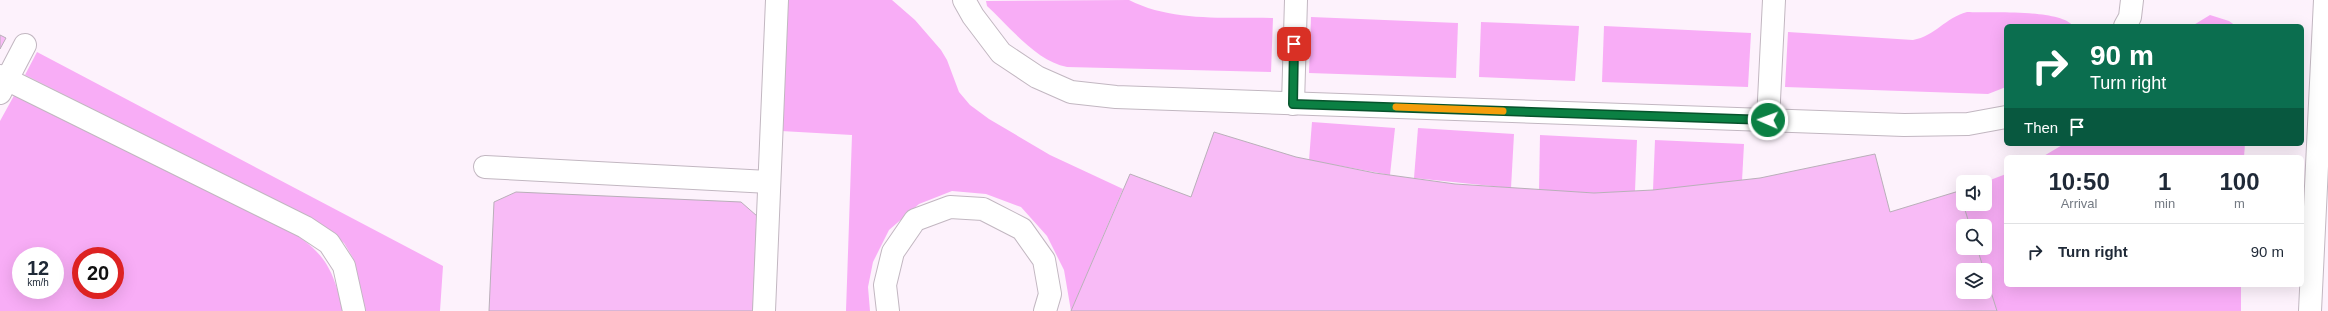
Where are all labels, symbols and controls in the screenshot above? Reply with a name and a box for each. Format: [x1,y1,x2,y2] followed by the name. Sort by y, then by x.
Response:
[1277,27,1311,61] pin
[1283,33,1305,55] icon: arrive
[2024,40,2076,92] icon: right
[2090,40,2154,71] text: 90 m
[2090,73,2166,93] text: Turn right
[1747,99,1789,141] position arrow
[2066,116,2088,138] icon: arrive
[2024,119,2058,136] text: Then
[2048,168,2110,195] text: 10:50
[2158,168,2171,195] text: 1
[2220,168,2260,195] text: 100
[1956,175,1992,299] map controls
[1956,175,1992,211] button: sound
[2061,196,2098,211] text: Arrival
[2154,196,2175,211] text: min
[2234,196,2245,211] text: m
[1956,219,1992,255] button: search
[2024,241,2046,263] icon: right
[2058,243,2128,260] text: Turn right
[2251,243,2284,260] text: 90 m
[72,247,124,299] speed limit sign: 20
[27,257,49,279] text: 12
[1956,263,1992,299] button: layers
[27,277,49,288] text: km/h

